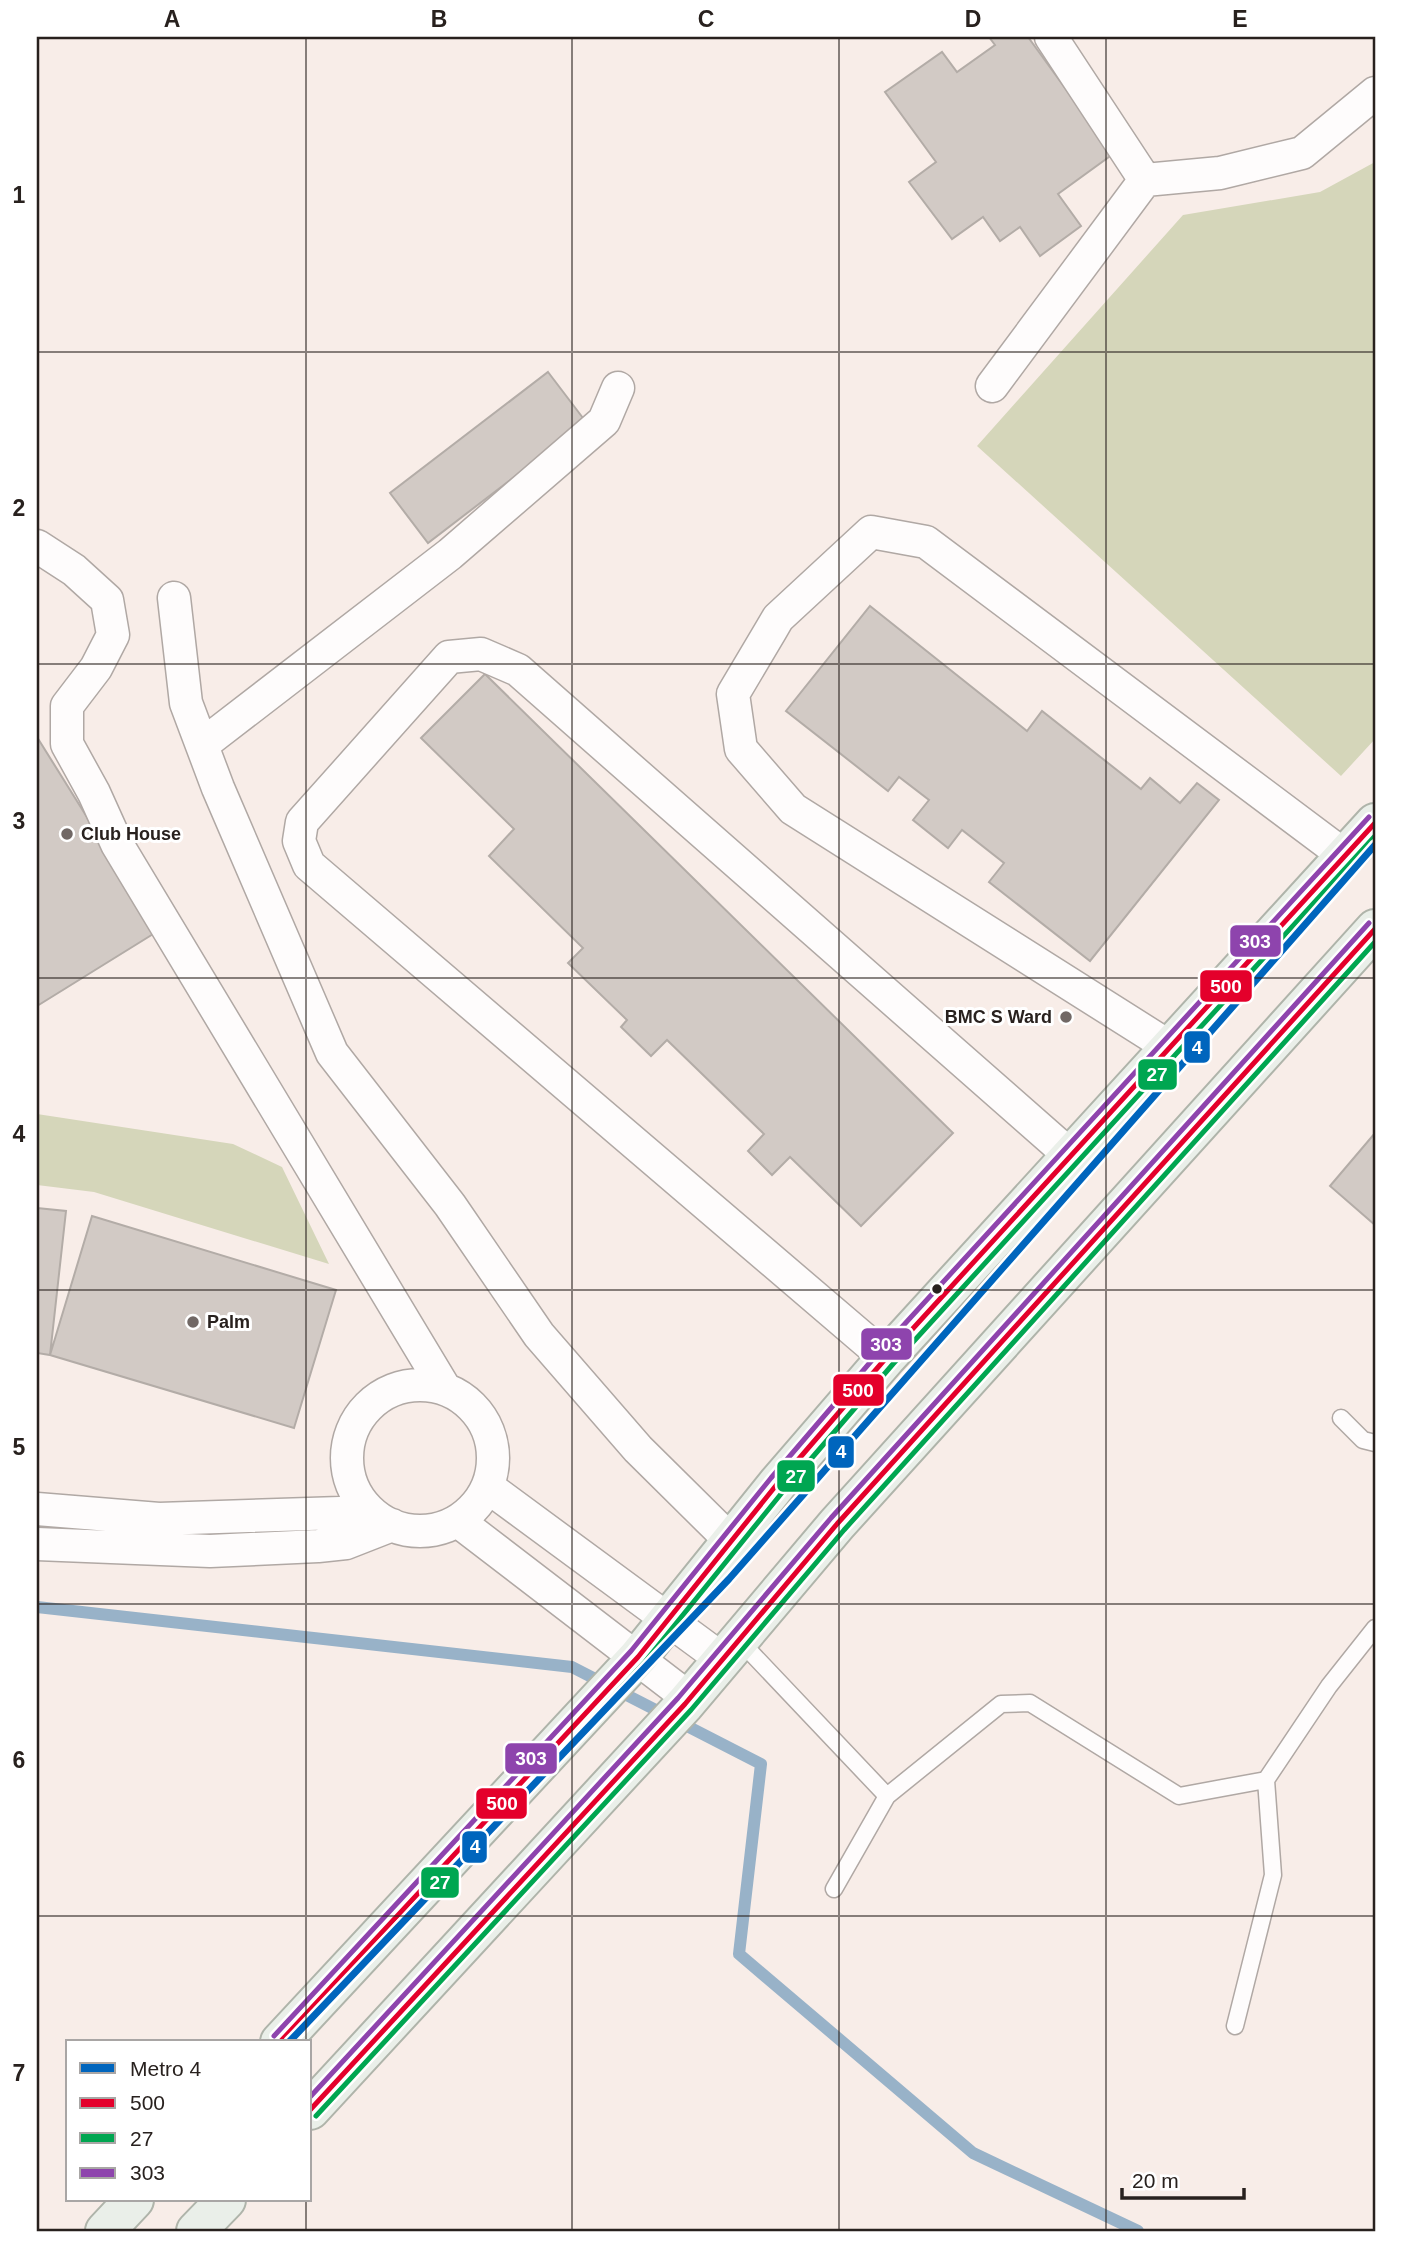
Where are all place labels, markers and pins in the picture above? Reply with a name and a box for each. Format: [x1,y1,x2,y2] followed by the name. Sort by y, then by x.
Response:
[81,824,181,844] place label: Club House
[59,826,75,842] marker: Club House
[945,1007,1052,1027] place label: BMC S Ward
[1058,1009,1074,1025] marker: BMC S Ward
[930,1282,944,1296] unlabelled marker
[207,1312,250,1332] place label: Palm
[185,1314,201,1330] marker: Palm

